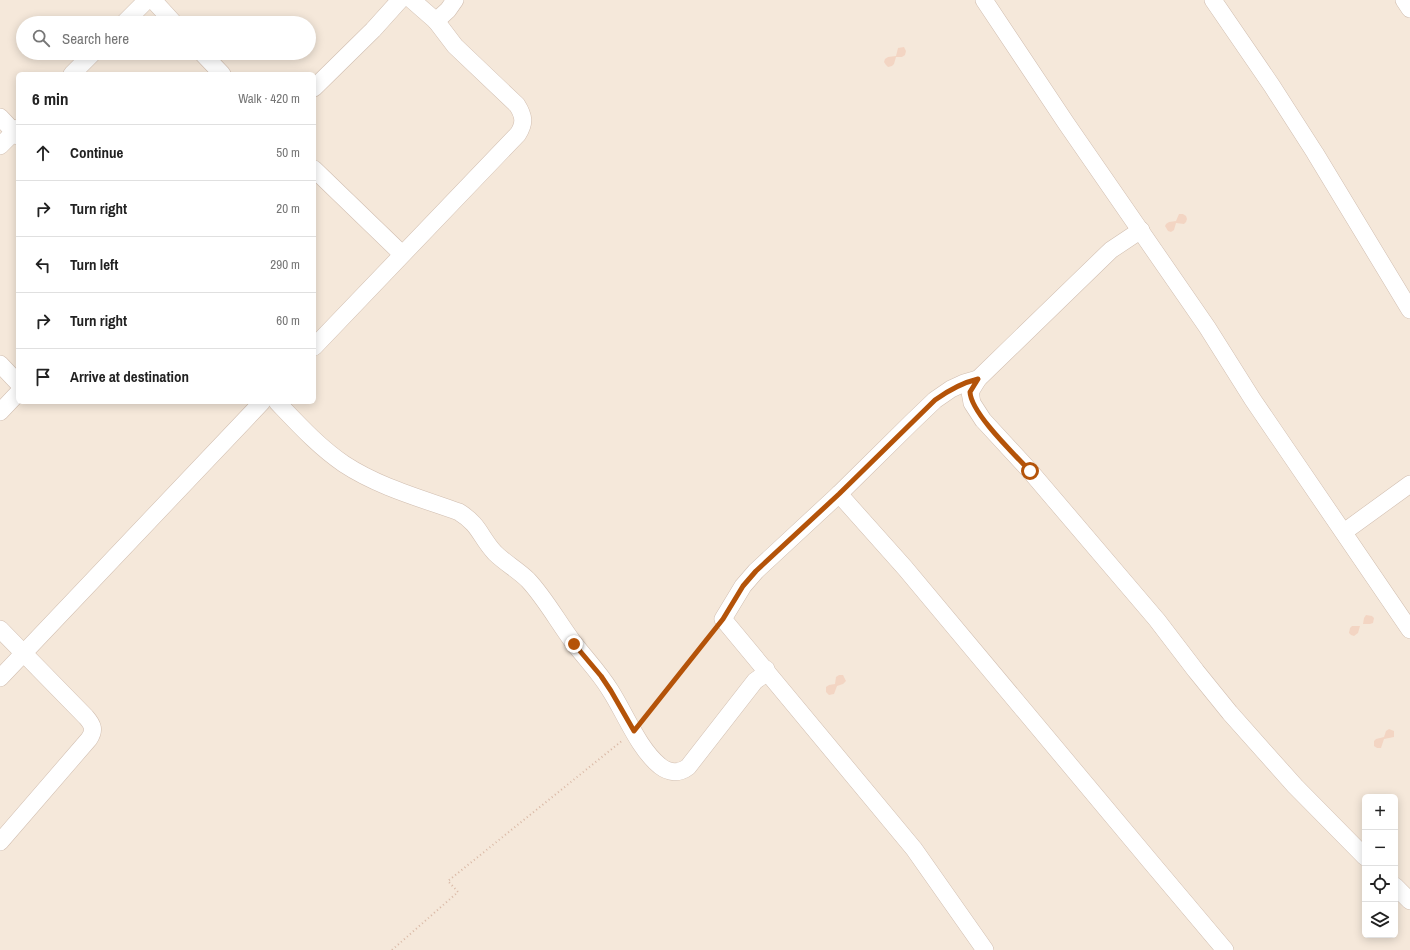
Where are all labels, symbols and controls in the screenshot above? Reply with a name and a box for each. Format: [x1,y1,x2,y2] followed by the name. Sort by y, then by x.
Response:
[16,16,316,60] search box
[30,27,52,49] icon: search
[62,28,129,49] text: Search here
[32,87,68,110] text: 6 min
[238,90,300,107] text: Walk · 420 m
[32,142,54,164] icon: ahead
[70,142,123,163] text: Continue
[276,144,300,161] text: 50 m
[32,198,54,220] icon: right
[70,198,127,219] text: Turn right
[276,200,300,217] text: 20 m
[32,254,54,276] icon: left
[70,254,118,275] text: Turn left
[270,256,300,273] text: 290 m
[32,310,54,332] icon: right
[70,310,127,331] text: Turn right
[276,312,300,329] text: 60 m
[32,366,54,388] icon: arrive
[70,366,189,387] text: Arrive at destination
[1021,462,1039,480] route start
[565,635,583,653] route end
[1362,794,1398,938] map controls
[1362,794,1398,830] button: +
[1362,830,1398,866] button: −
[1362,866,1398,902] button: locate
[1362,902,1398,938] button: layers

